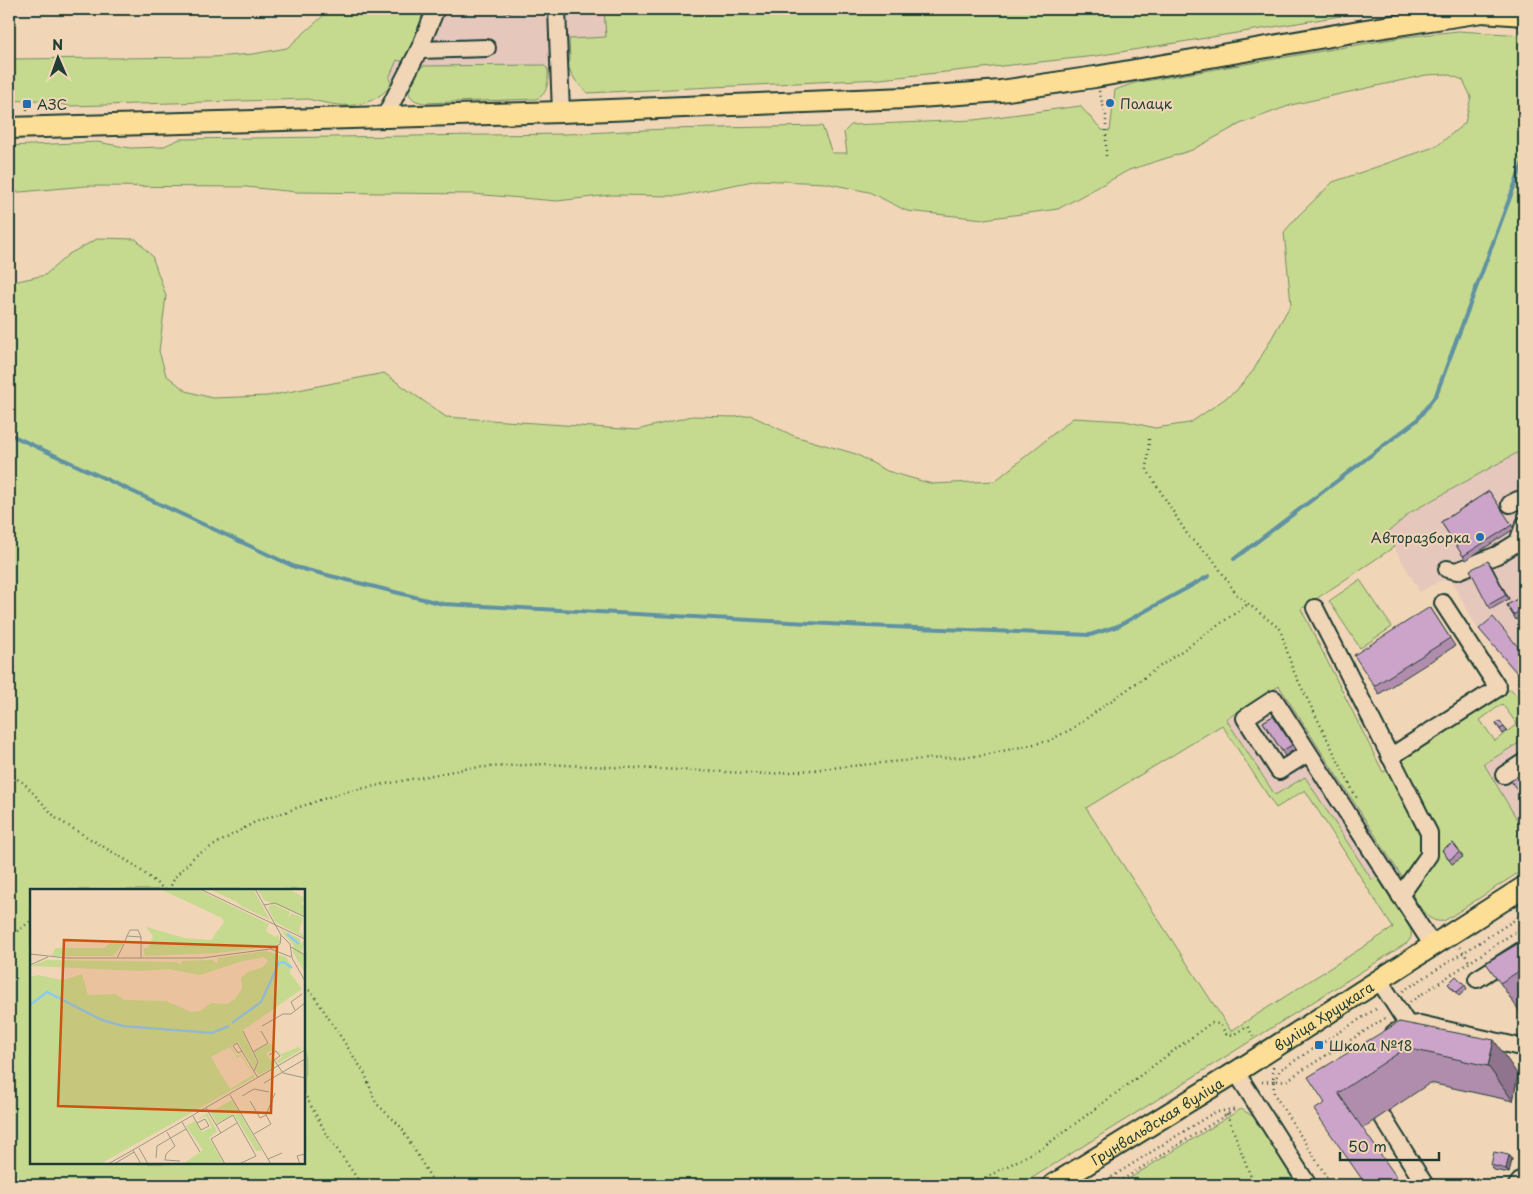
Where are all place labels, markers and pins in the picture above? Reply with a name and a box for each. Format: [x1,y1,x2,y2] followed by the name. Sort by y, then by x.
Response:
[1120,93,1173,114] place label: Полацк
[37,94,67,115] place label: АЗС
[1104,97,1116,109] marker: Полацк
[21,98,33,110] marker: АЗС
[1371,527,1470,548] place label: Авторазборка
[1474,531,1486,543] marker: Авторазборка
[1329,1035,1412,1056] place label: Школа №18
[1313,1039,1325,1051] marker: Школа №18

